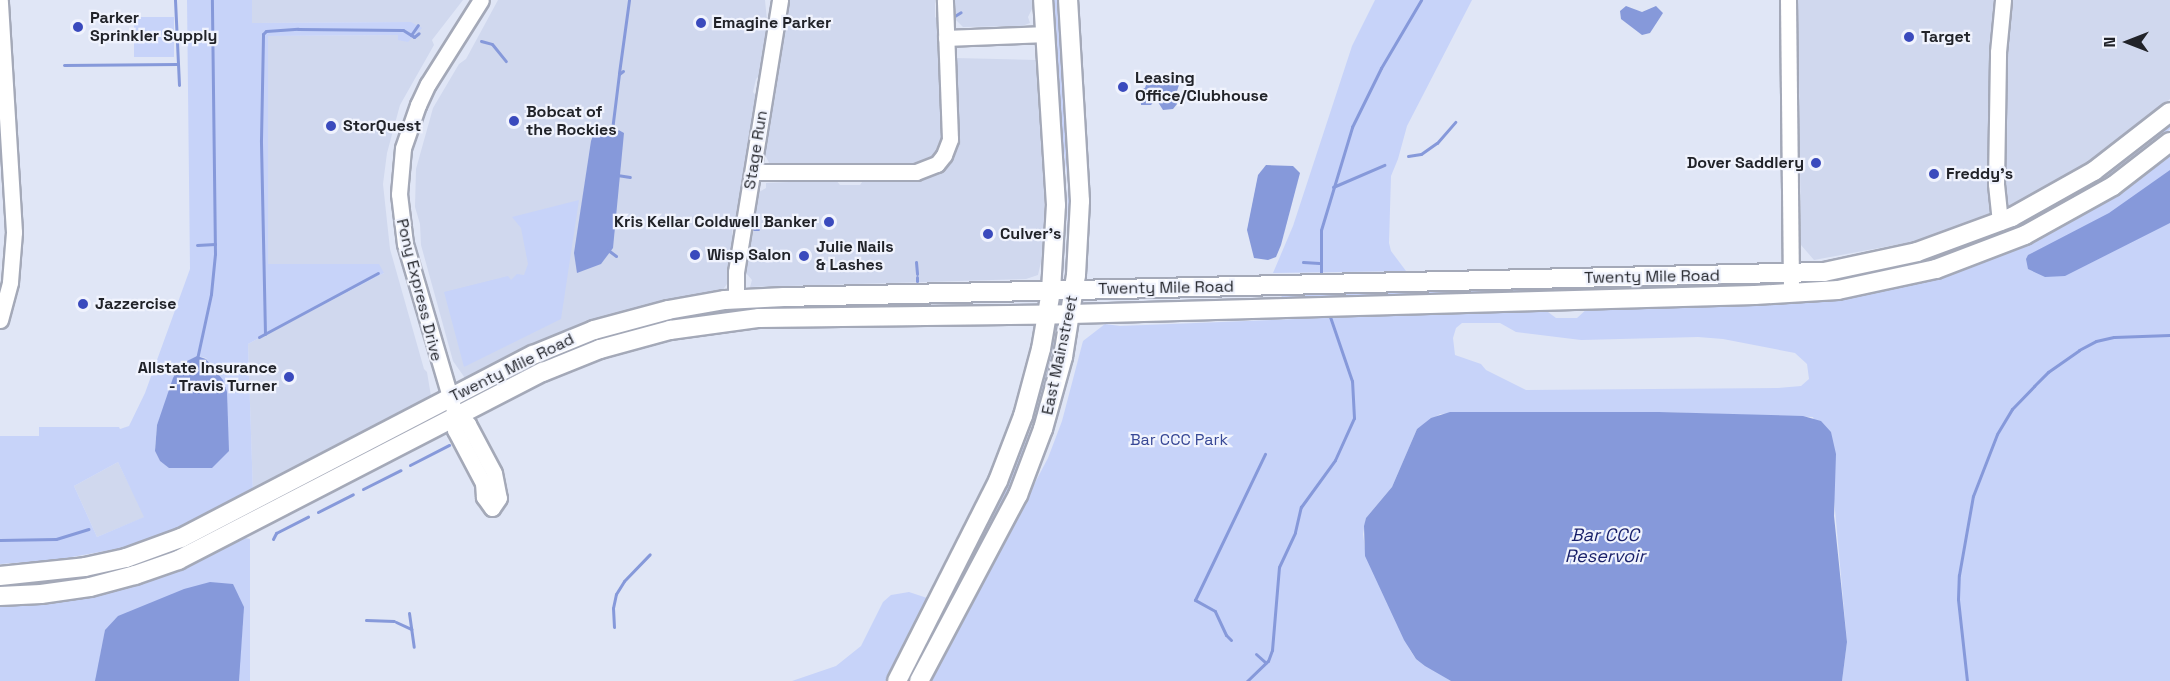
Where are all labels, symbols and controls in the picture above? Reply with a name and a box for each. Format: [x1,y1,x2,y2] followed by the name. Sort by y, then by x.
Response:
[90,8,217,46] place label: Parker Sprinkler Supply
[2098,12,2158,72] north arrow
[713,13,831,33] place label: Emagine Parker
[694,16,708,30] marker: Emagine Parker
[71,20,85,34] marker: Parker Sprinkler Supply
[1921,27,1971,47] place label: Target
[1902,30,1916,44] marker: Target
[2099,37,2120,47] text: N
[1135,68,1268,106] place label: Leasing Office/Clubhouse
[1116,80,1130,94] marker: Leasing Office/Clubhouse
[526,102,617,140] place label: Bobcat of the Rockies
[740,109,772,191] street label: Stage Run
[507,114,521,128] marker: Bobcat of the Rockies
[343,116,421,136] place label: StorQuest
[324,119,338,133] marker: StorQuest
[1687,153,1804,173] place label: Dover Saddlery
[1809,156,1823,170] marker: Dover Saddlery
[1946,164,2013,184] place label: Freddy's
[1927,167,1941,181] marker: Freddy's
[614,212,817,232] place label: Kris Kellar Coldwell Banker
[822,215,836,229] marker: Kris Kellar Coldwell Banker
[392,217,446,363] street label: Pony Express Drive
[1000,224,1061,244] place label: Culver's
[981,227,995,241] marker: Culver's
[816,237,894,275] place label: Julie Nails & Lashes
[707,245,791,265] place label: Wisp Salon
[688,248,702,262] marker: Wisp Salon
[797,249,811,263] marker: Julie Nails & Lashes
[1584,266,1720,288] street label: Twenty Mile Road
[1098,277,1234,299] street label: Twenty Mile Road
[1038,293,1082,417] street label: East Mainstreet
[95,294,176,314] place label: Jazzercise
[76,297,90,311] marker: Jazzercise
[447,330,577,406] street label: Twenty Mile Road
[138,358,277,396] place label: Allstate Insurance - Travis Turner
[282,370,296,384] marker: Allstate Insurance - Travis Turner
[1130,430,1228,450] park label: Bar CCC Park
[1565,525,1645,568] water label: Bar CCC Reservoir

